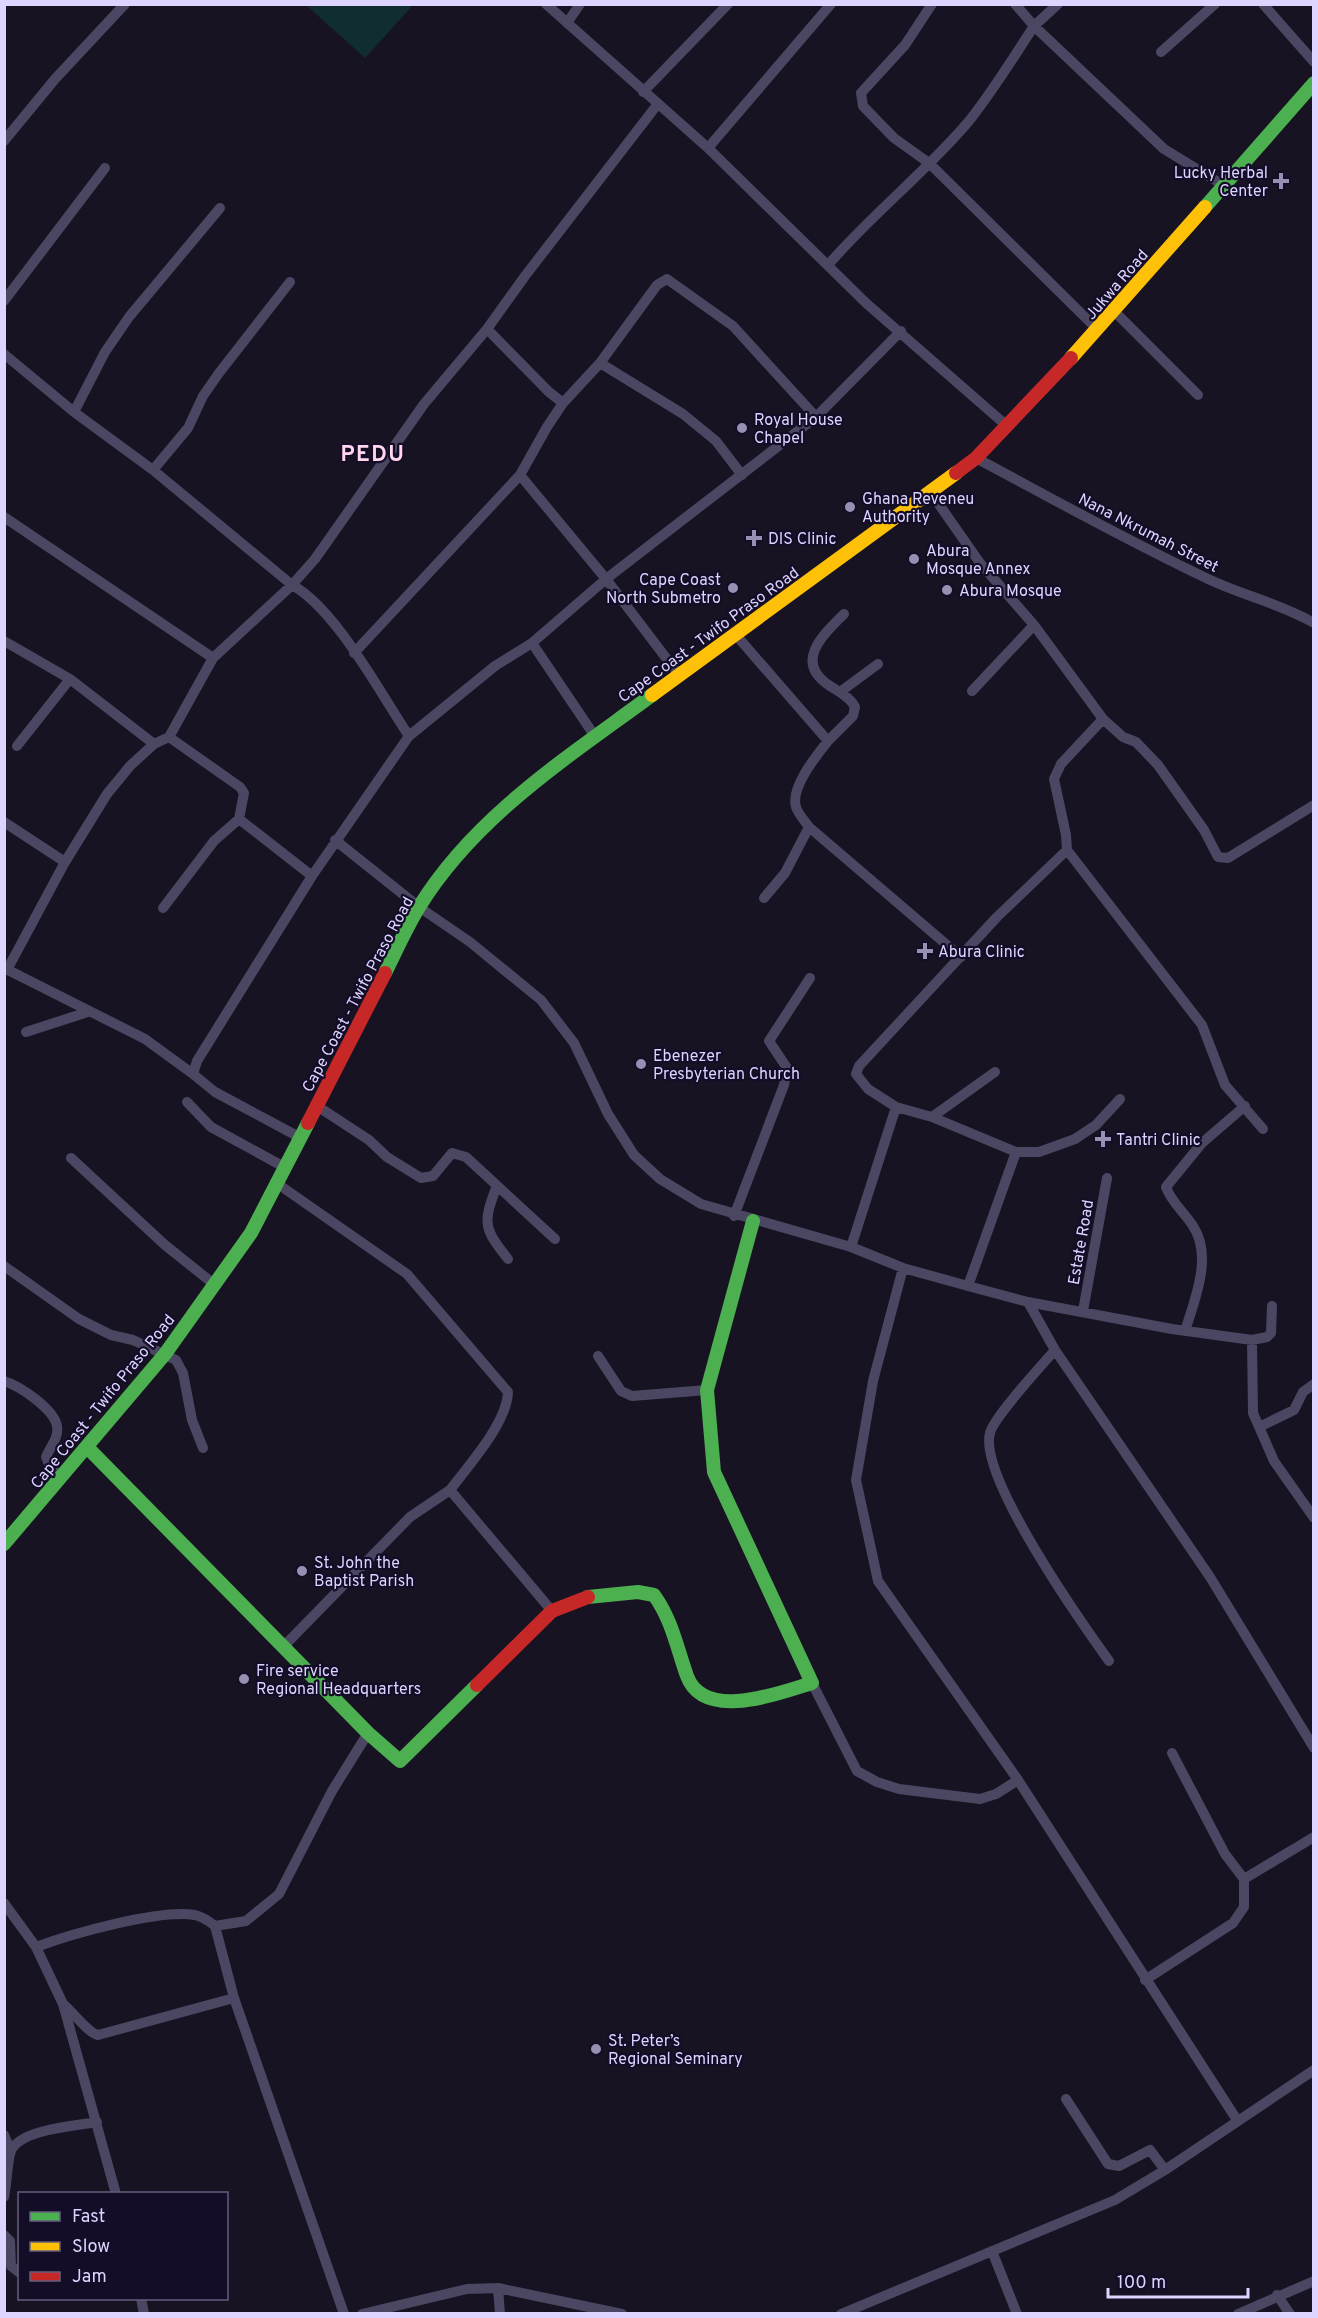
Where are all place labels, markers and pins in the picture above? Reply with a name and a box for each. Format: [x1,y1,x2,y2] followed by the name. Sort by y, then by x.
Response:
[1174,164,1268,202] place label: Lucky Herbal Center
[1272,172,1290,190] marker: Lucky Herbal Center
[754,411,843,449] place label: Royal House Chapel
[735,421,749,435] marker: Royal House Chapel
[862,490,974,528] place label: Ghana Reveneu Authority
[843,500,857,514] marker: Ghana Reveneu Authority
[745,529,763,547] marker: DIS Clinic
[768,530,836,550] place label: DIS Clinic
[926,542,1030,580] place label: Abura Mosque Annex
[907,552,921,566] marker: Abura Mosque Annex
[606,571,721,609] place label: Cape Coast North Submetro
[726,581,740,595] marker: Cape Coast North Submetro
[959,582,1062,602] place label: Abura Mosque
[940,583,954,597] marker: Abura Mosque
[916,942,934,960] marker: Abura Clinic
[938,943,1025,963] place label: Abura Clinic
[653,1047,800,1085] place label: Ebenezer Presbyterian Church
[634,1057,648,1071] marker: Ebenezer Presbyterian Church
[1094,1130,1112,1148] marker: Tantri Clinic
[1116,1131,1201,1151] place label: Tantri Clinic
[314,1554,414,1592] place label: St. John the Baptist Parish
[295,1564,309,1578] marker: St. John the Baptist Parish
[256,1662,421,1700] place label: Fire service Regional Headquarters
[237,1672,251,1686] marker: Fire service Regional Headquarters
[608,2032,743,2070] place label: St. Peter’s Regional Seminary
[589,2042,603,2056] marker: St. Peter’s Regional Seminary

